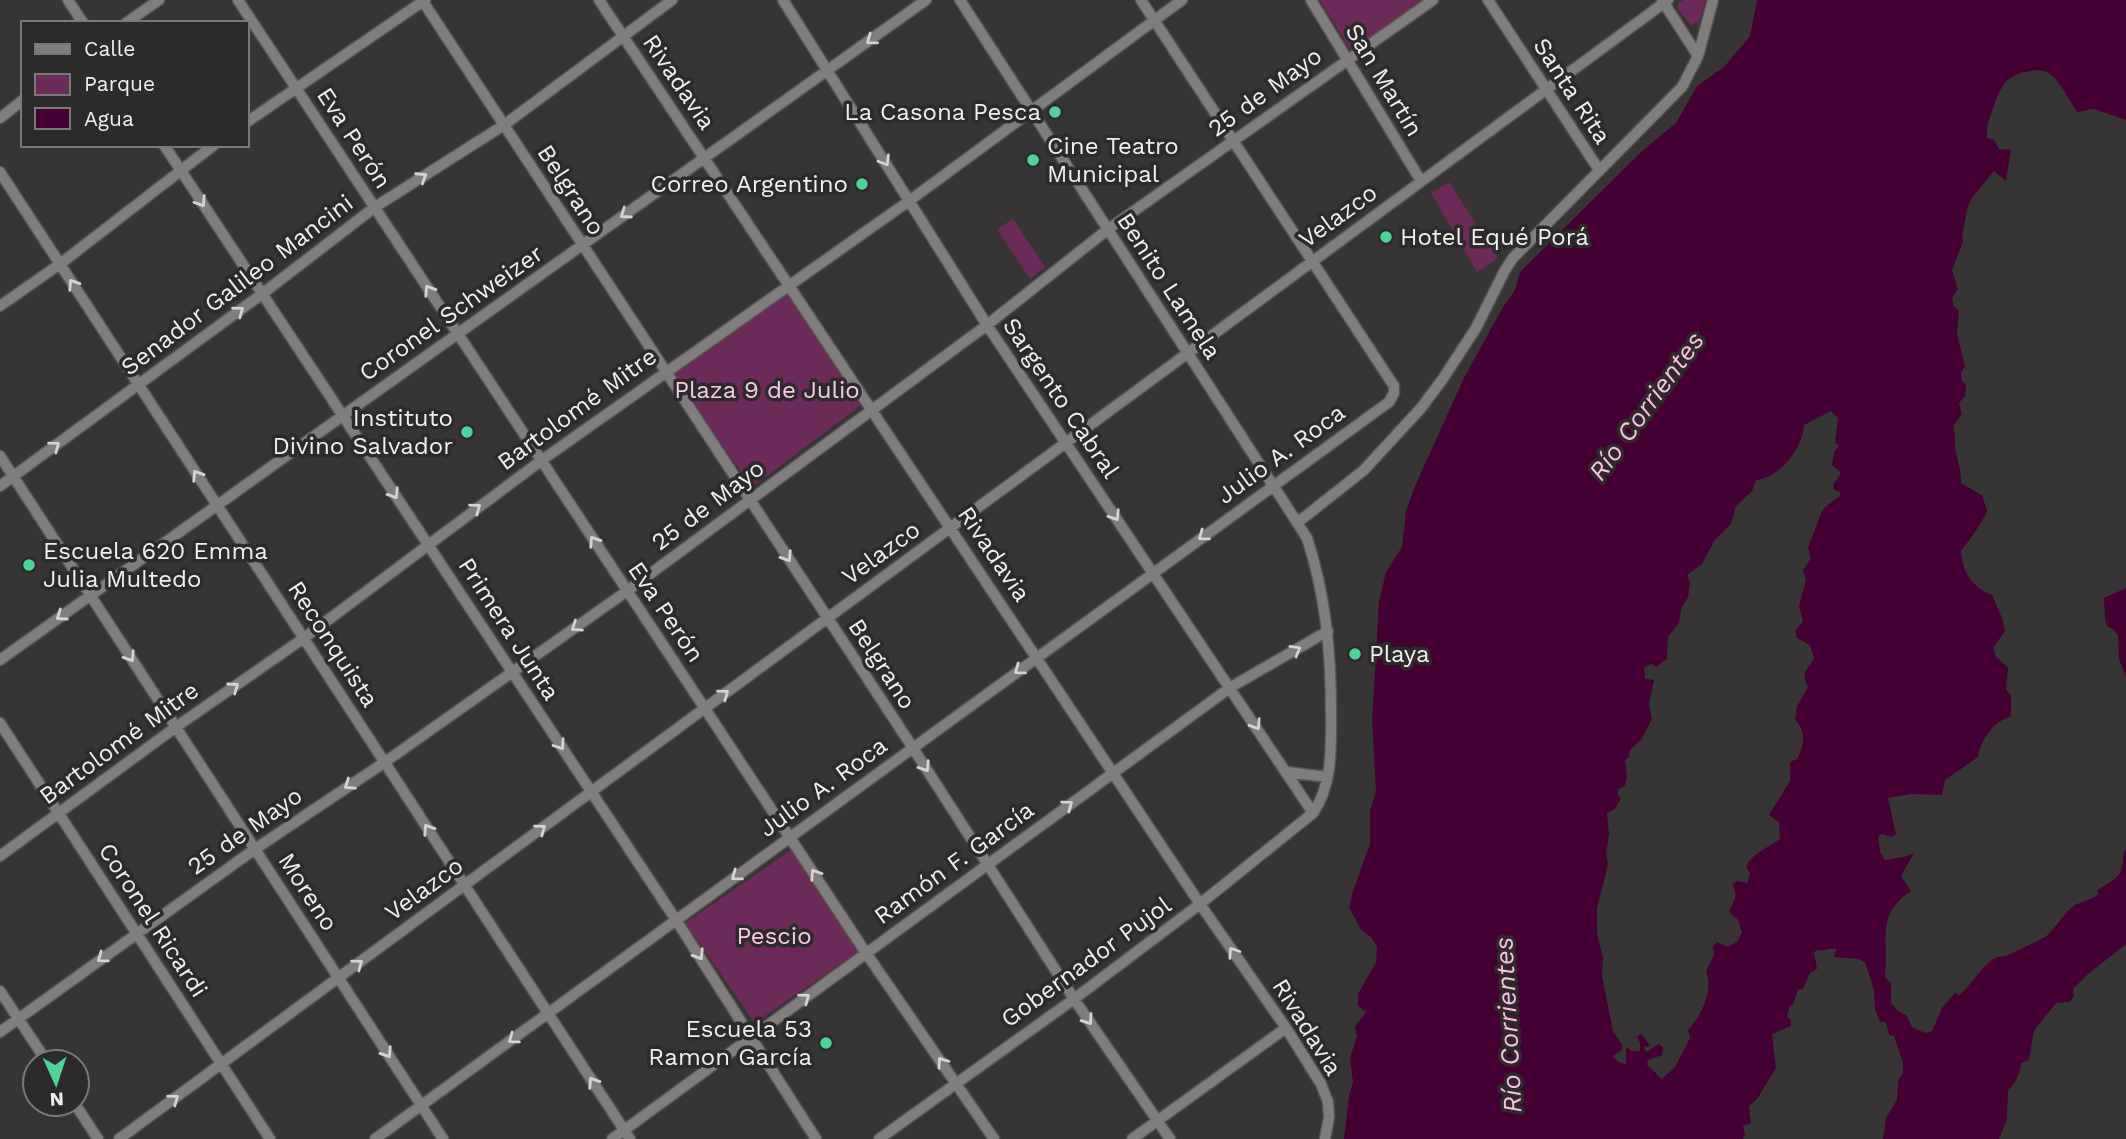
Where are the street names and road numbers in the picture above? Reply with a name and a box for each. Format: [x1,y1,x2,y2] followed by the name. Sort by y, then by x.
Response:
[1340,19,1428,141] street label: San Martín
[637,29,721,135] street label: Rivadavia
[1527,33,1617,149] street label: Santa Rita
[1203,42,1327,142] street label: 25 de Mayo
[311,82,397,194] street label: Eva Perón
[531,140,611,240] street label: Belgrano
[1293,178,1383,254] street label: Velazco
[116,189,358,381] street label: Senador Galileo Mancini
[1111,208,1227,364] street label: Benito Lamela
[354,239,548,387] street label: Coronel Schweizer
[997,313,1125,484] street label: Sargento Cabral
[492,342,662,476] street label: Bartolomé Mitre
[1212,398,1350,510] street label: Julio A. Roca
[646,454,770,556] street label: 25 de Mayo
[952,501,1036,607] street label: Rivadavia
[836,515,926,591] street label: Velazco
[453,553,565,705] street label: Primera Junta
[622,557,710,667] street label: Eva Perón
[282,576,384,712] street label: Reconquista
[842,614,922,714] street label: Belgrano
[34,676,204,810] street label: Bartolomé Mitre
[754,731,892,843] street label: Julio A. Roca
[182,781,308,881] street label: 25 de Mayo
[869,796,1039,930] street label: Ramón F. García
[93,838,213,1002] street label: Coronel Ricardi
[273,848,343,936] street label: Moreno
[379,851,469,927] street label: Velazco
[996,891,1177,1033] street label: Gobernador Pujol
[1266,974,1348,1080] street label: Rivadavia

